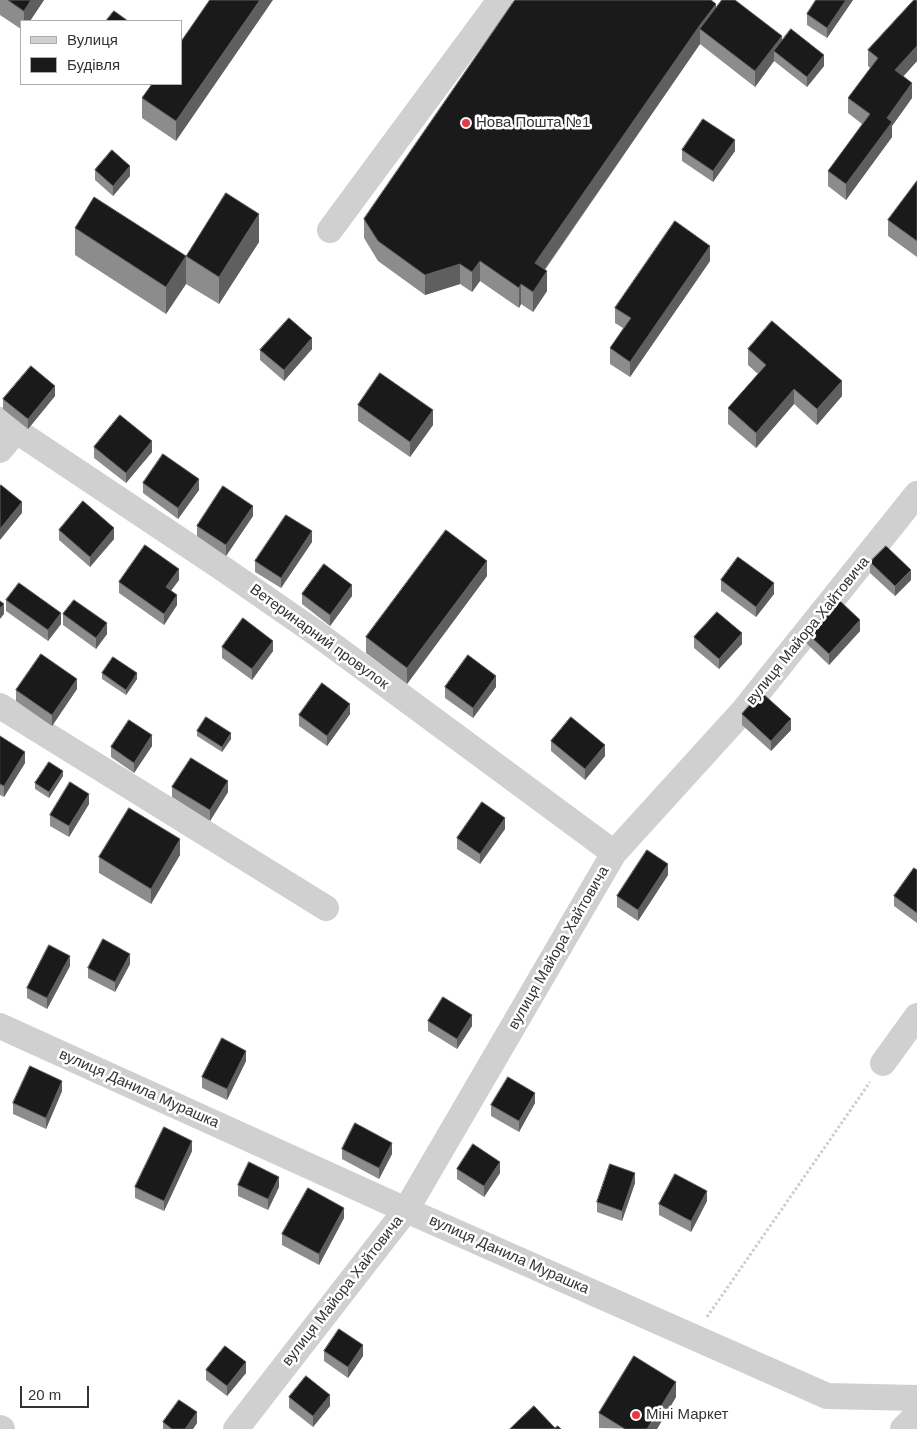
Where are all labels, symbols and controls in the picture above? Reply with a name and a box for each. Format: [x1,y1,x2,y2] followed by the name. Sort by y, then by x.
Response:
[20,20,182,85] legend
[67,31,118,48] text: Вулиця
[67,56,120,73] text: Будівля
[476,114,590,132] place label: Нова Пошта №1
[460,117,472,129] marker: Нова Пошта №1
[743,553,873,709] street label: вулиця Майора Хайтовича
[246,581,392,693] street label: Ветеринарний провулок
[505,863,613,1033] street label: вулиця Майора Хайтовича
[56,1046,222,1132] street label: вулиця Данила Мурашка
[279,1212,407,1370] street label: вулиця Майора Хайтовича
[426,1212,592,1298] street label: вулиця Данила Мурашка
[22,1376,91,1408] scale bar
[28,1386,61,1403] text: 20 m
[646,1406,728,1424] place label: Міні Маркет
[630,1409,642,1421] marker: Міні Маркет

